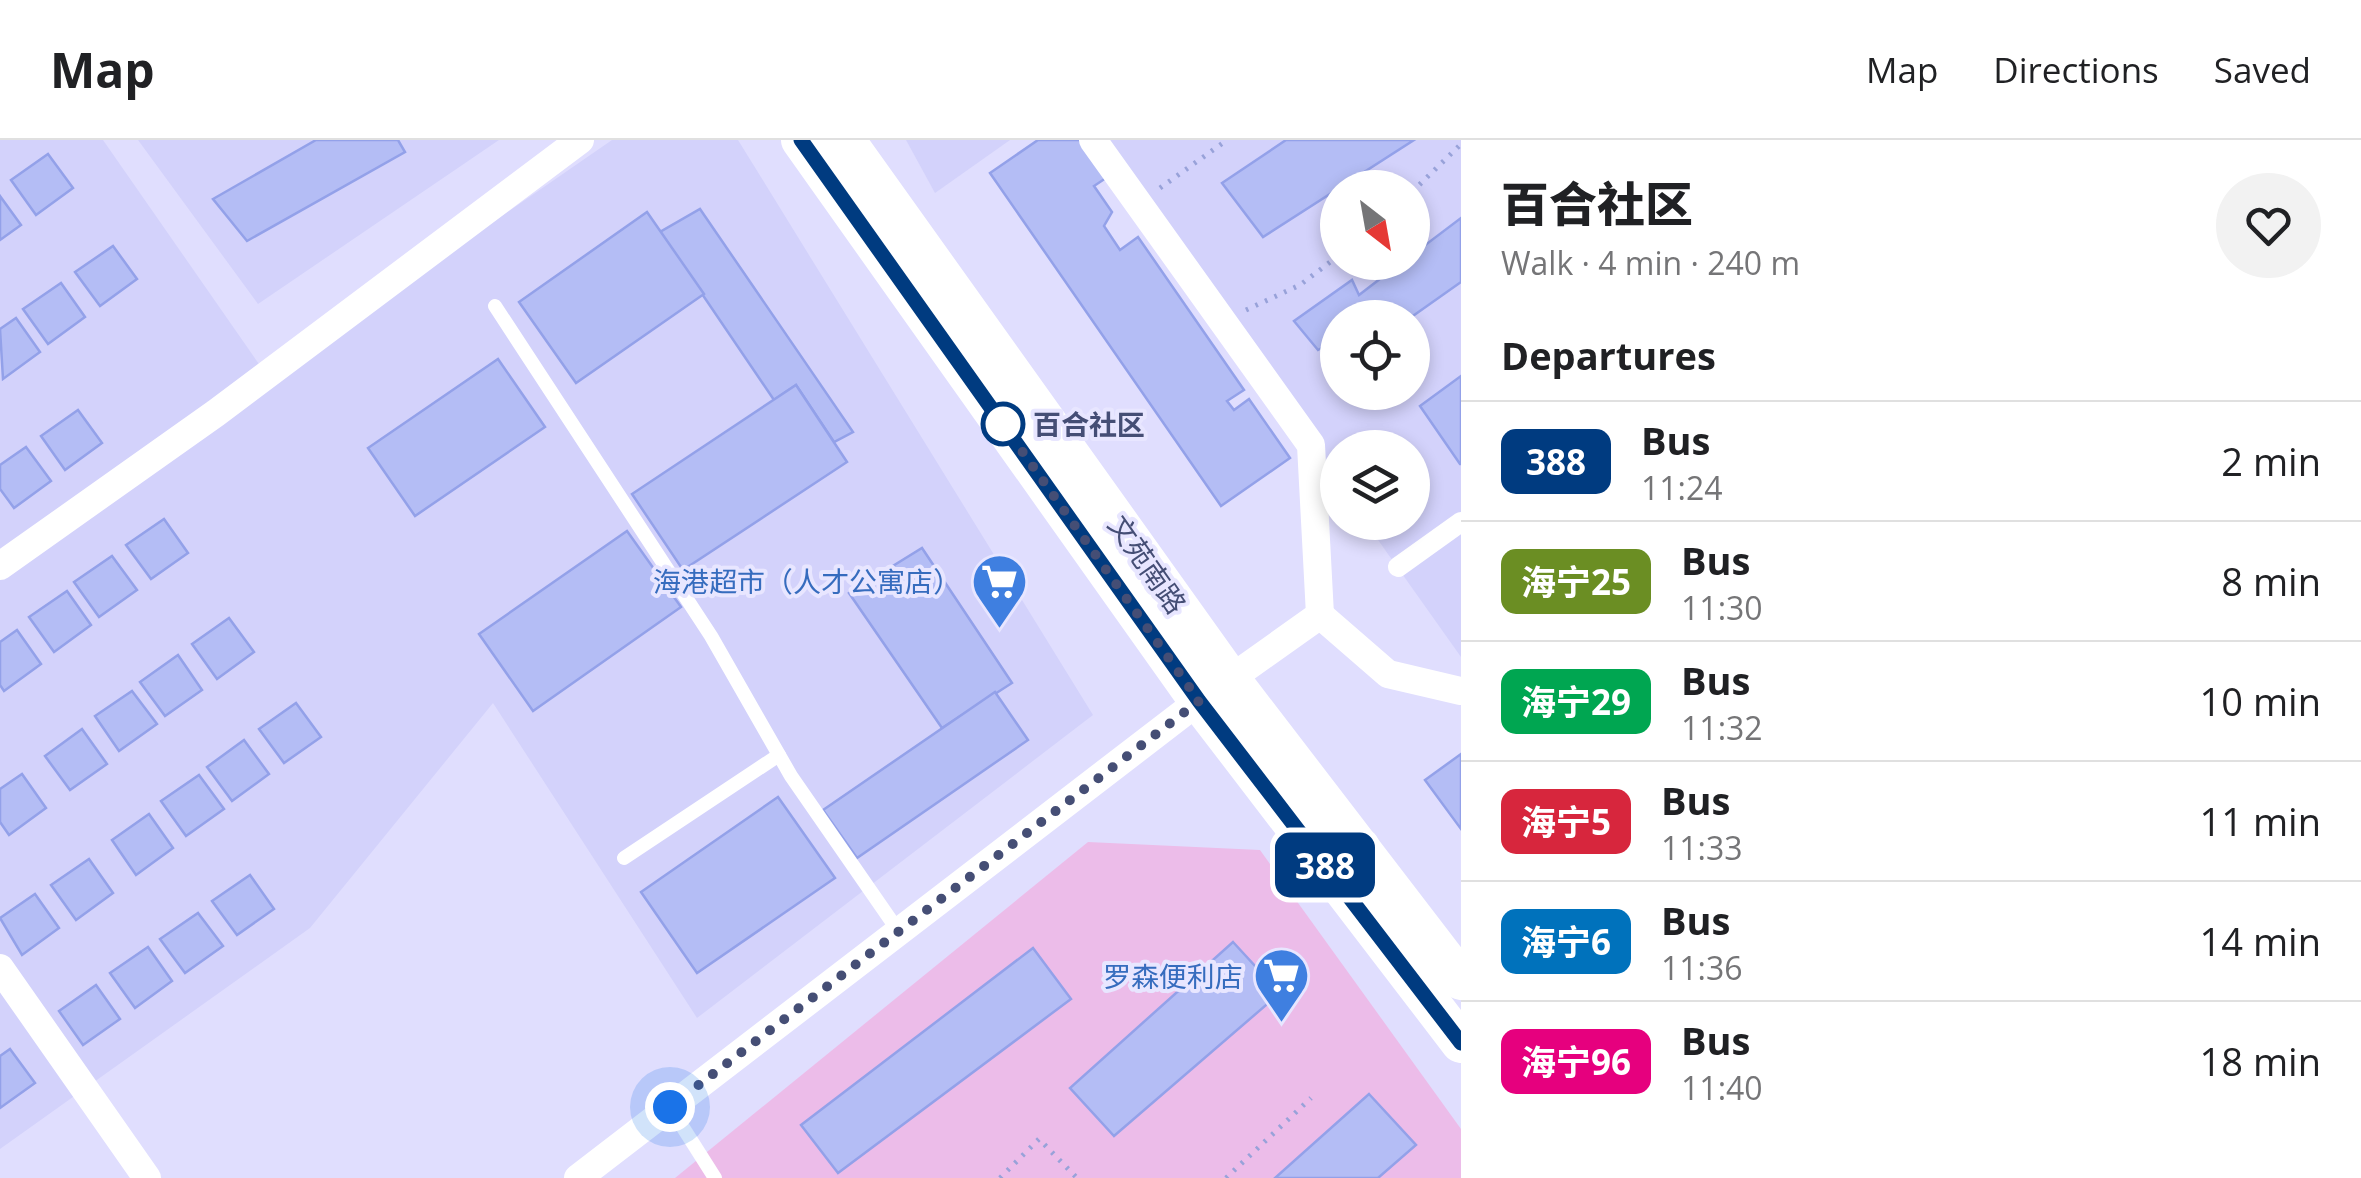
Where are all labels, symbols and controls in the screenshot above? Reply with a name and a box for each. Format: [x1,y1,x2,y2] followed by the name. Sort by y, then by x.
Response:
[50,37,155,102] text: Map
[1866,46,1938,93] text: Map
[1993,46,2159,93] text: Directions
[2214,46,2311,93] text: Saved
[1320,170,1430,280] north arrow
[1320,170,1430,540] map controls
[1501,171,1693,236] text: 百合社区
[2216,173,2321,278] button: heart
[1501,241,1800,284] text: Walk · 4 min · 240 m
[1320,300,1430,410] button: locate
[1501,329,1716,381] text: Departures
[982,403,1024,445] marker: 百合社区
[1033,405,1145,443] place label: 百合社区
[1641,414,1710,466] text: Bus
[1320,430,1430,540] button: layers
[2221,435,2321,487] text: 2 min
[1526,438,1586,485] text: 388
[1641,466,1723,509] text: 11:24
[1100,507,1196,621] street label: 文苑南路
[1681,534,1750,586] text: Bus
[970,551,1030,630] supermarket icon: 海港超市（人才公寓店）
[2221,555,2321,607] text: 8 min
[1521,558,1631,605] text: 海宁25
[653,562,961,600] place label: 海港超市（人才公寓店）
[1681,586,1763,629] text: 11:30
[1681,654,1750,706] text: Bus
[2200,675,2321,727] text: 10 min
[1521,678,1631,725] text: 海宁29
[1681,706,1763,749] text: 11:32
[1661,774,1730,826] text: Bus
[2200,795,2321,847] text: 11 min
[1521,798,1611,845] text: 海宁5
[1661,826,1743,869] text: 11:33
[1268,832,1382,898] line badge: 388
[1295,842,1355,889] text: 388
[1661,894,1730,946] text: Bus
[2200,915,2321,967] text: 14 min
[1521,918,1611,965] text: 海宁6
[1252,946,1312,1025] supermarket icon: 罗森便利店
[1661,946,1743,989] text: 11:36
[1103,957,1243,995] place label: 罗森便利店
[1681,1014,1750,1066] text: Bus
[2200,1035,2321,1087] text: 18 min
[1521,1038,1631,1085] text: 海宁96
[1681,1066,1763,1109] text: 11:40
[645,1082,695,1132] your location

